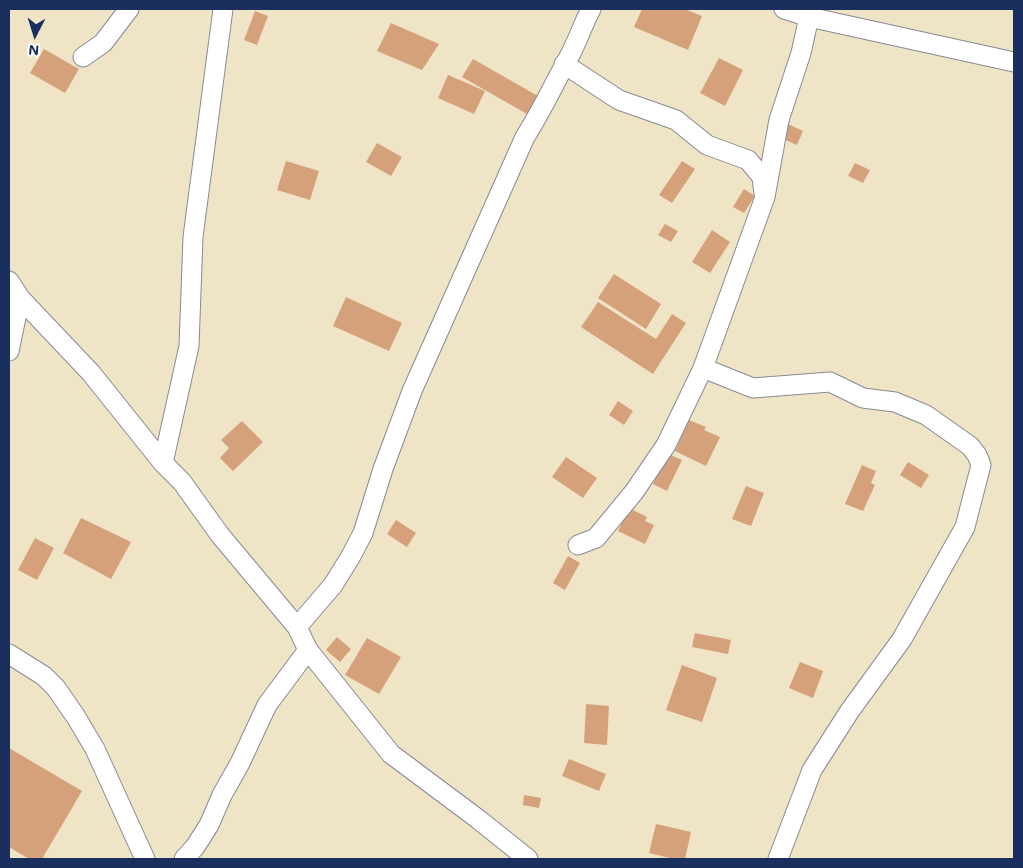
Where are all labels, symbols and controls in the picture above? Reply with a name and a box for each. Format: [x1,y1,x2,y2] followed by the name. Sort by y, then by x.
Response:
[10,10,60,60] north arrow
[28,41,40,60] text: N

